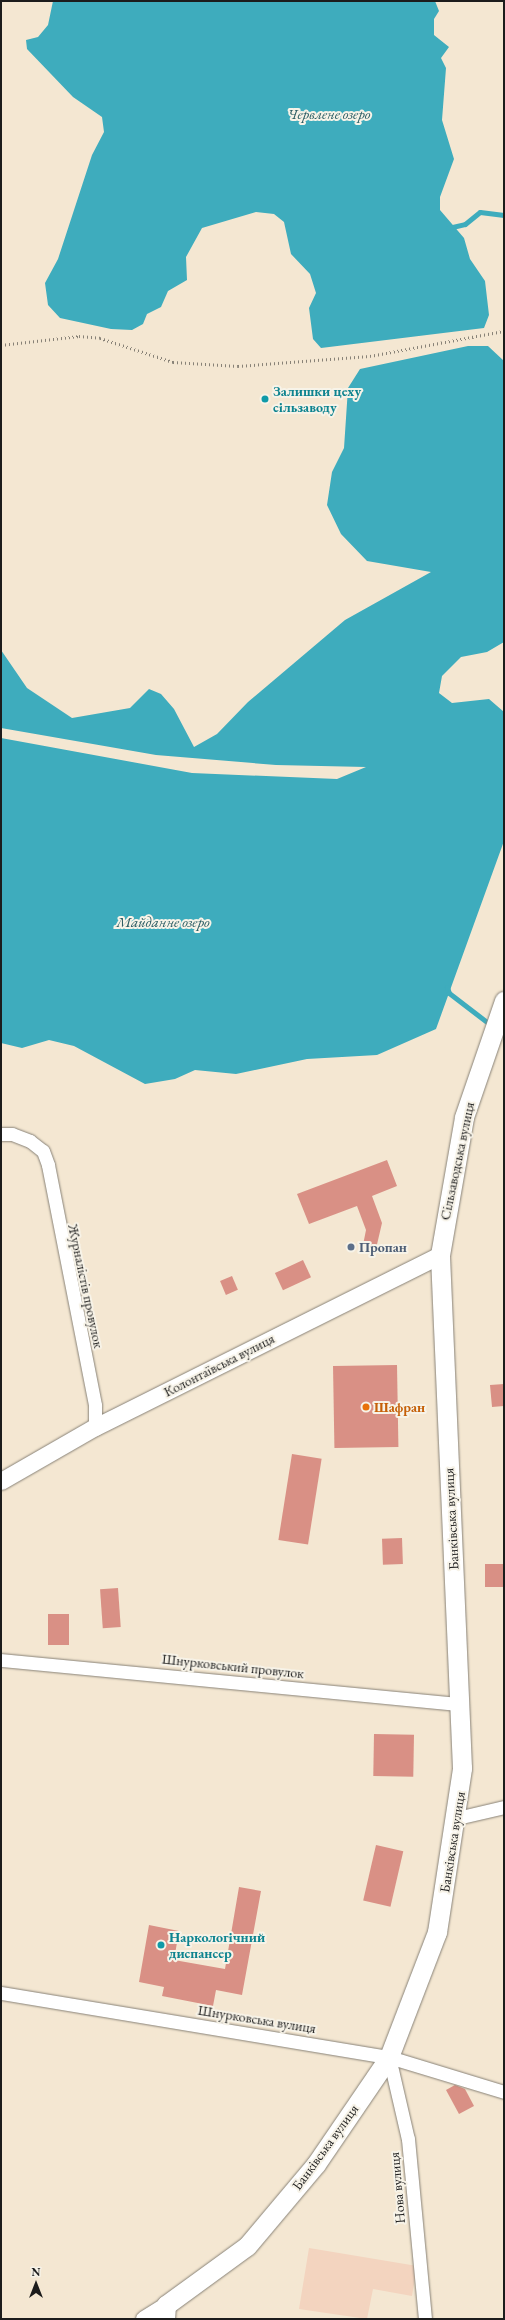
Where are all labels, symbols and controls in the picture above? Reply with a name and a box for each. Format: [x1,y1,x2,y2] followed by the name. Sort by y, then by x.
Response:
[288,105,370,123] water label: Червлене озеро
[273,383,361,416] place label: Залишки цеху сільзаводу
[260,394,270,404] marker: Залишки цеху сільзаводу
[116,913,210,931] water label: Майданне озеро
[436,1100,478,1222] street label: Сільзаводська вулиця
[65,1222,107,1350] street label: Журналістів провулок
[359,1239,407,1255] place label: Пропан
[346,1242,356,1252] marker: Пропан
[161,1330,277,1400] street label: Колонтаївська вулиця
[374,1399,425,1415] place label: Шафран
[361,1402,371,1412] marker: Шафран
[440,1468,462,1570] street label: Банківська вулиця
[161,1650,305,1682] street label: Шнурковський провулок
[436,1790,468,1894] street label: Банківська вулиця
[169,1929,265,1962] place label: Наркологічний диспансер
[156,1940,166,1950] marker: Наркологічний диспансер
[197,2001,317,2037] street label: Шнурковська вулиця
[288,2101,362,2193] street label: Банківська вулиця
[386,2152,408,2224] street label: Нова вулиця
[16,2264,56,2304] north arrow
[32,2265,40,2279] text: N

